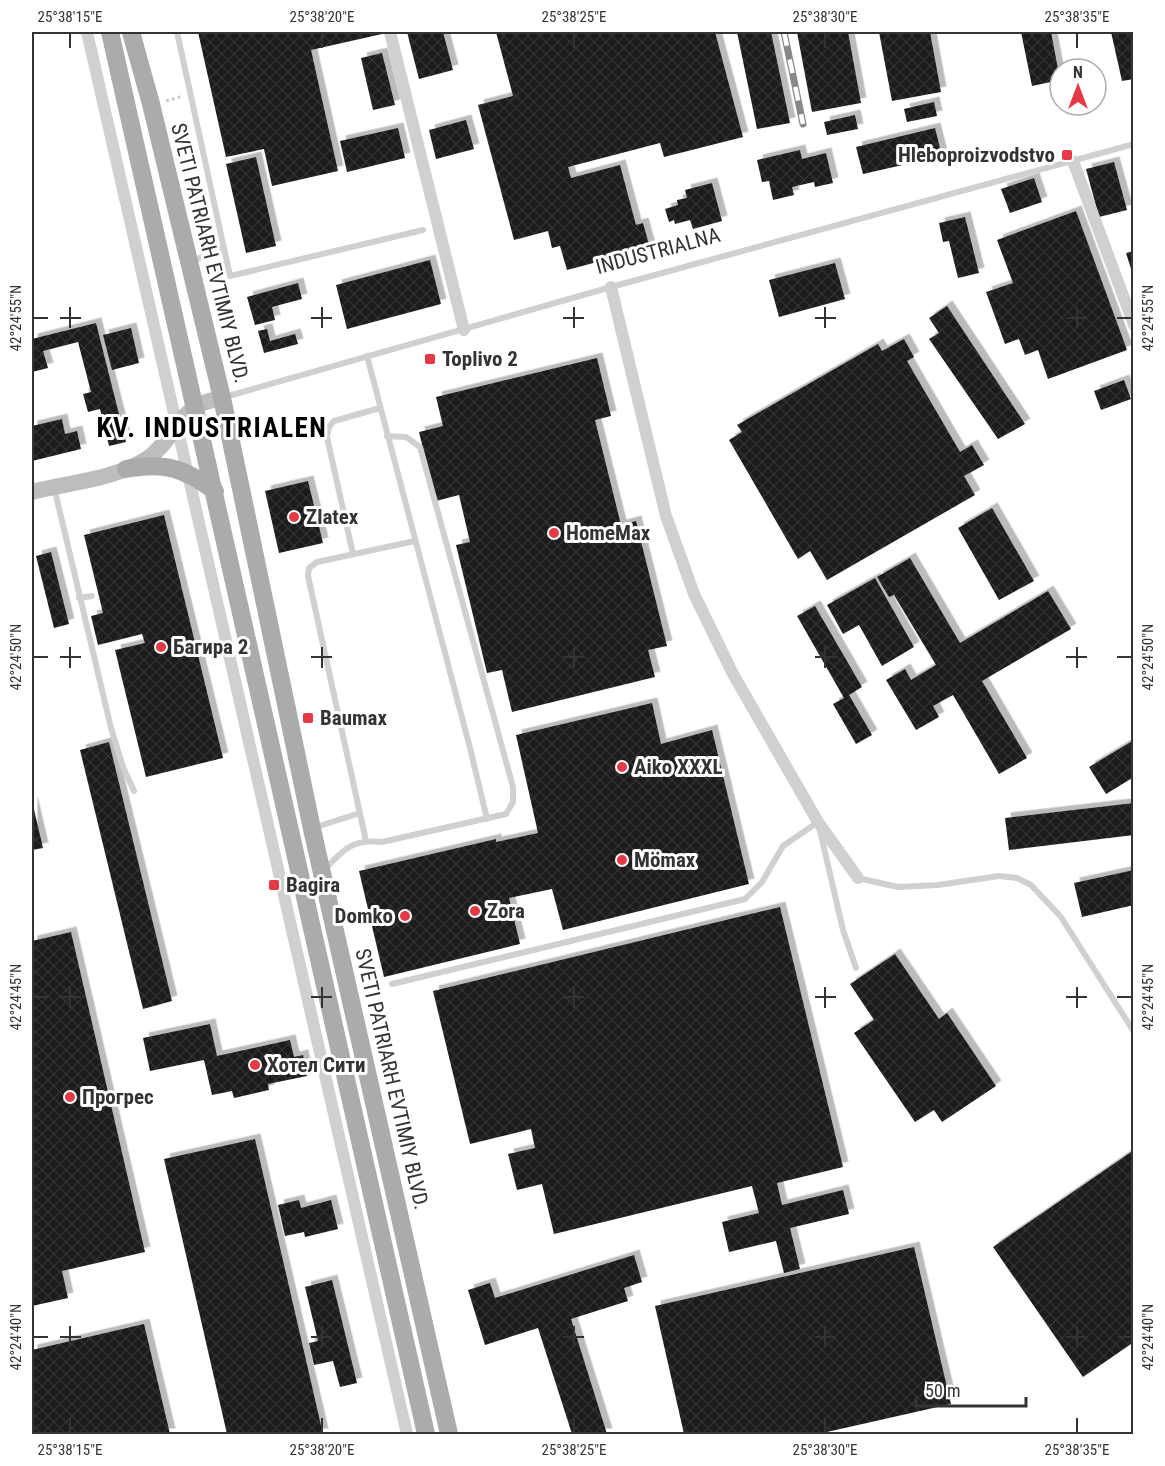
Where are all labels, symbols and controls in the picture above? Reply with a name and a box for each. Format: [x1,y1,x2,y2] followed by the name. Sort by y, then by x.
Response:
[38,8,102,26] text: 25°38'15"E
[290,8,354,26] text: 25°38'20"E
[542,8,606,26] text: 25°38'25"E
[793,8,857,26] text: 25°38'30"E
[1045,8,1109,26] text: 25°38'35"E
[1048,57,1108,117] north arrow
[1073,63,1083,82] text: N
[166,121,254,385] street label: SVETI PATRIARH EVTIMIY BLVD.
[898,143,1055,167] place label: Hleboproizvodstvo
[1060,148,1074,162] marker: Hleboproizvodstvo
[593,223,723,279] street label: INDUSTRIALNA
[7,285,25,351] text: 42°24'55"N
[1139,285,1157,351] text: 42°24'55"N
[442,347,518,371] place label: Toplivo 2
[423,352,437,366] marker: Toplivo 2
[97,412,327,444] district label: KV. INDUSTRIALEN
[306,505,359,529] place label: Zlatex
[287,510,301,524] marker: Zlatex
[566,521,651,545] place label: HomeMax
[547,526,561,540] marker: HomeMax
[7,624,25,690] text: 42°24'50"N
[1139,624,1157,690] text: 42°24'50"N
[173,635,248,659] place label: Багира 2
[154,640,168,654] marker: Багира 2
[320,706,387,730] place label: Baumax
[301,711,315,725] marker: Baumax
[634,755,722,779] place label: Aiko XXXL
[615,760,629,774] marker: Aiko XXXL
[634,848,696,872] place label: Mömax
[615,853,629,867] marker: Mömax
[286,873,340,897] place label: Bagira
[267,878,281,892] marker: Bagira
[487,899,525,923] place label: Zora
[335,904,393,928] place label: Domko
[468,904,482,918] marker: Zora
[398,909,412,923] marker: Domko
[350,946,434,1212] street label: SVETI PATRIARH EVTIMIY BLVD.
[7,964,25,1030] text: 42°24'45"N
[1139,964,1157,1030] text: 42°24'45"N
[267,1053,365,1077] place label: Хотел Сити
[248,1058,262,1072] marker: Хотел Сити
[82,1085,154,1109] place label: Прогрес
[63,1090,77,1104] marker: Прогрес
[7,1304,25,1370] text: 42°24'40"N
[1139,1304,1157,1370] text: 42°24'40"N
[916,1370,1026,1408] scale bar
[925,1380,960,1401] text: 50 m
[38,1441,102,1459] text: 25°38'15"E
[290,1441,354,1459] text: 25°38'20"E
[542,1441,606,1459] text: 25°38'25"E
[793,1441,857,1459] text: 25°38'30"E
[1045,1441,1109,1459] text: 25°38'35"E

